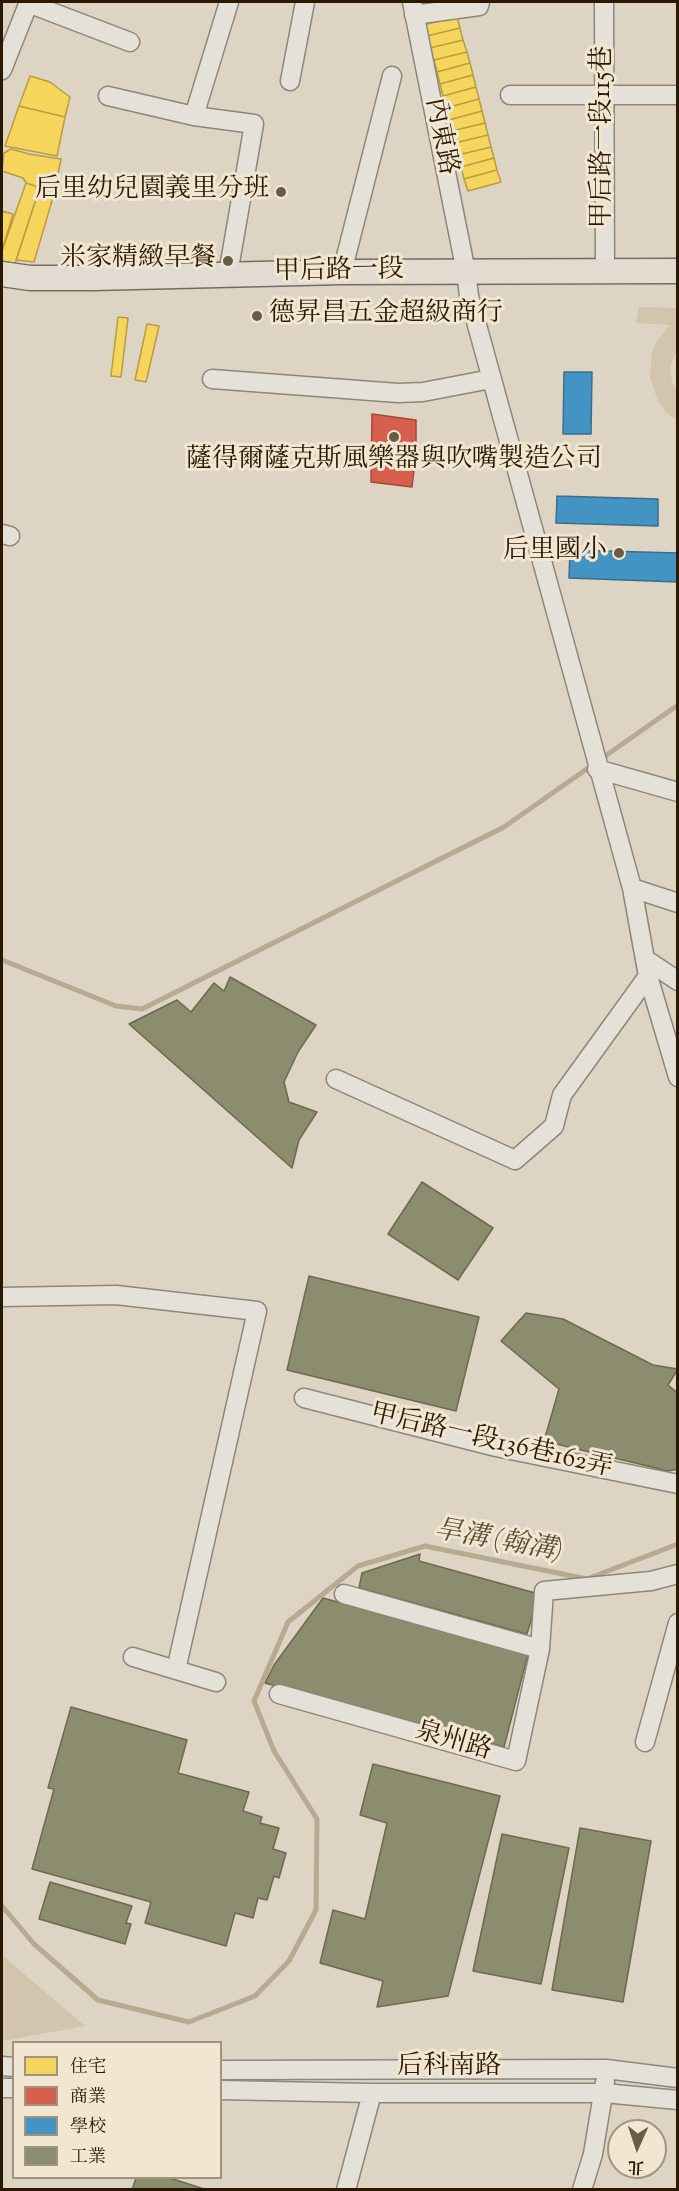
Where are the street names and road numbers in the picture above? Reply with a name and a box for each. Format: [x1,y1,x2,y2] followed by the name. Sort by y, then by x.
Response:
[589,46,621,228] street label: 甲后路一段115巷
[416,96,462,178] street label: 內東路
[274,256,404,290] street label: 甲后路一段
[367,1400,615,1486] street label: 甲后路一段136巷162弄
[411,1717,495,1769] street label: 泉州路
[397,2053,501,2085] street label: 后科南路

